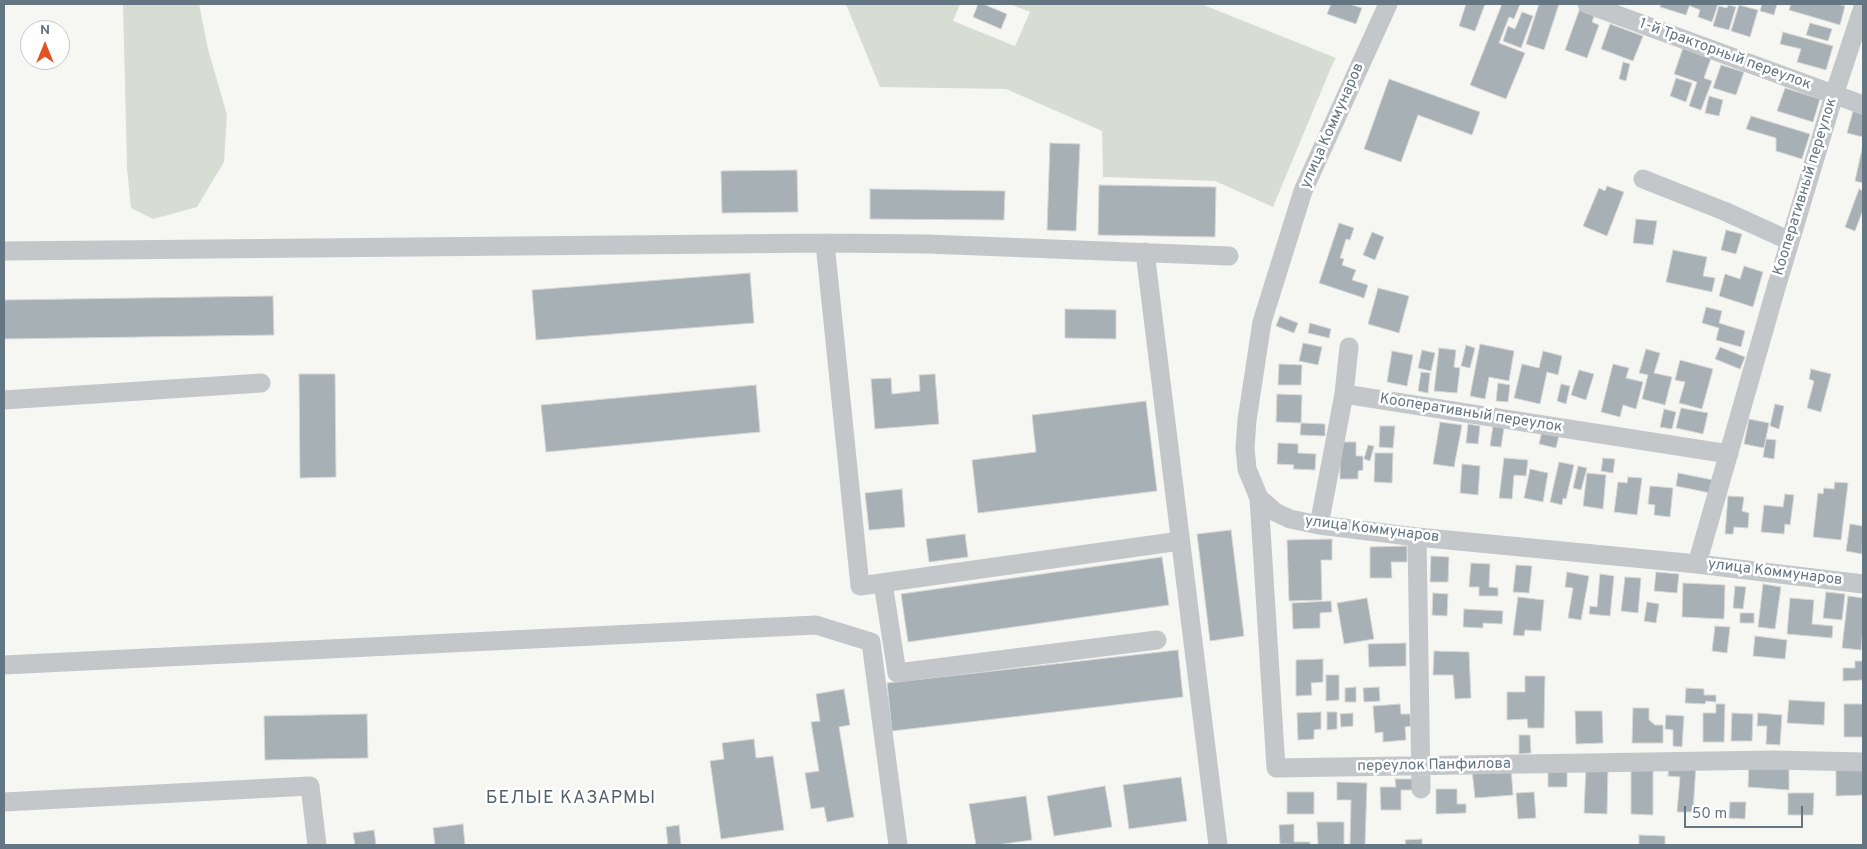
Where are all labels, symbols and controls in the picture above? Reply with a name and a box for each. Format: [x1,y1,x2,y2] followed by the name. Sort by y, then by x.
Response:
[1637,15,1813,95] street label: 1-й Тракторный переулок
[20,20,70,70] north arrow
[40,22,50,39] text: N
[1297,60,1369,192] street label: улица Коммунаров
[1770,96,1842,278] street label: Кооперативный переулок
[1378,391,1564,437] street label: Кооперативный переулок
[1304,513,1440,547] street label: улица Коммунаров
[1707,556,1843,590] street label: улица Коммунаров
[1357,756,1511,776] street label: переулок Панфилова
[484,788,658,810] district label: БЕЛЫЕ КАЗАРМЫ
[1687,796,1806,828] scale bar
[1692,805,1727,824] text: 50 m

